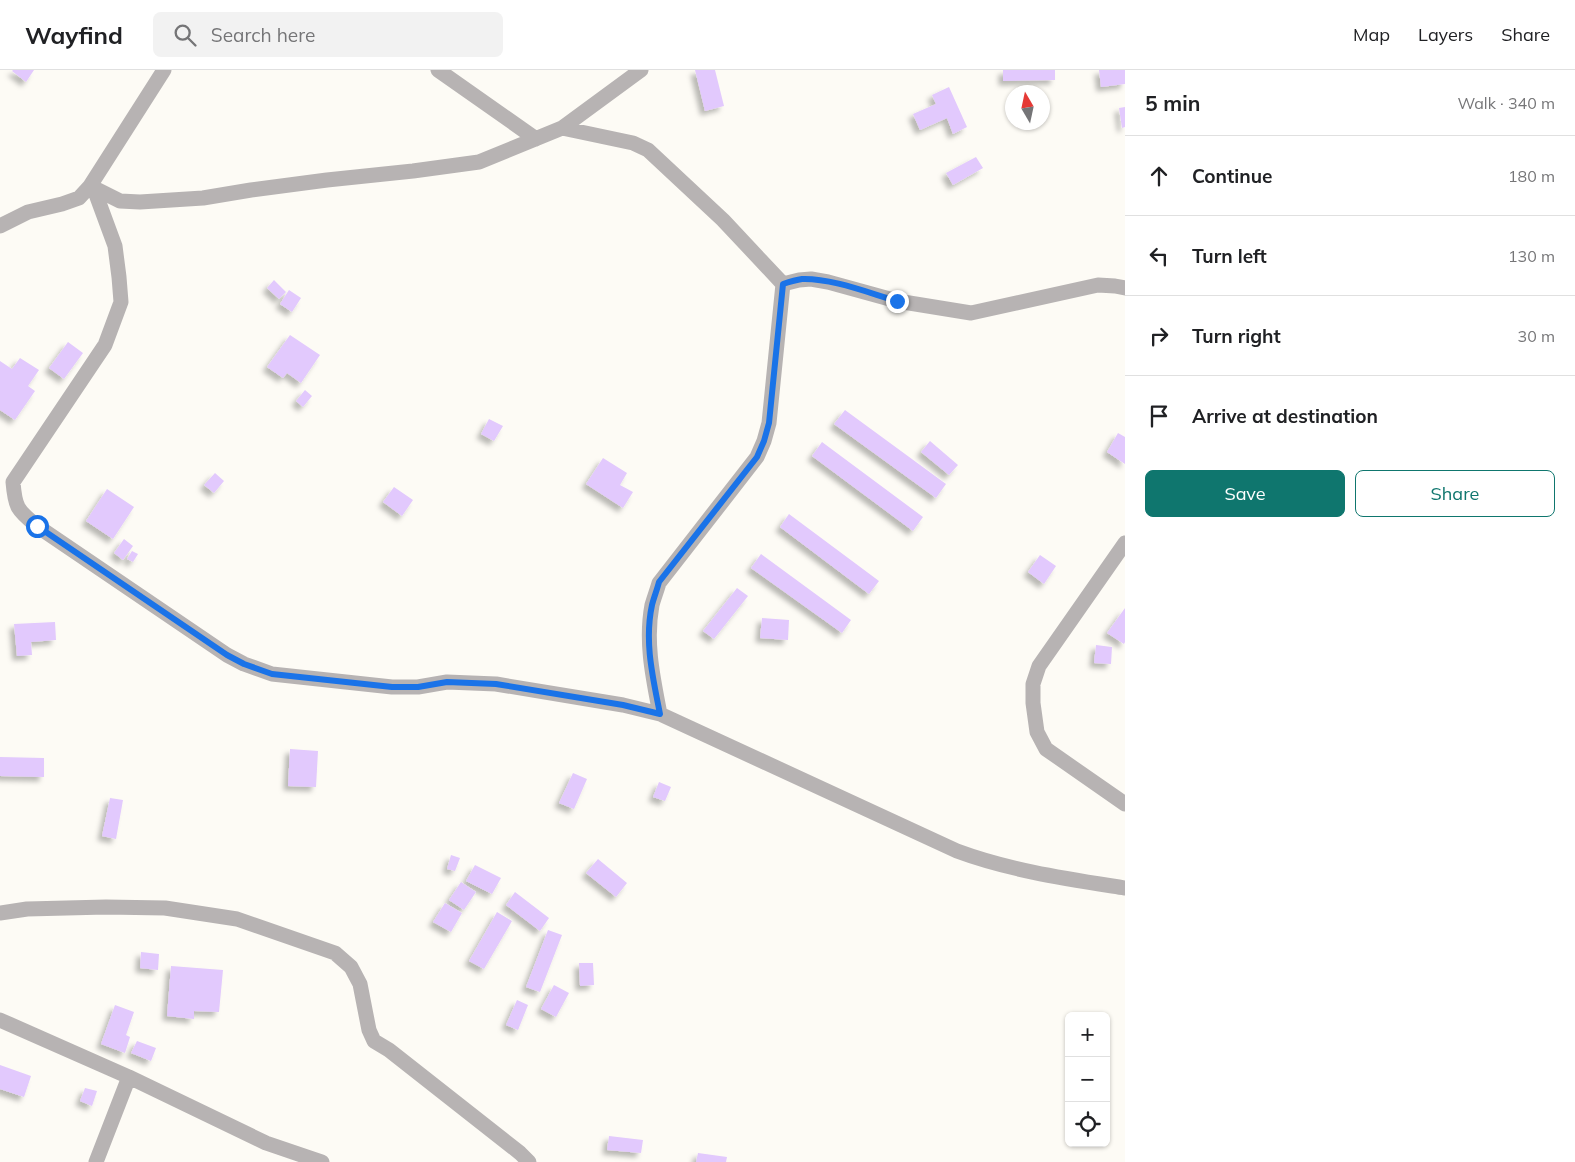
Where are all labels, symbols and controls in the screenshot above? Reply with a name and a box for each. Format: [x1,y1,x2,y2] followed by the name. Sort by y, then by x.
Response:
[153,12,503,57] search box
[25,20,123,50] text: Wayfind
[171,21,199,49] icon: search
[211,23,315,47] text: Search here
[1353,23,1390,46] text: Map
[1418,23,1473,46] text: Layers
[1501,23,1550,46] text: Share
[1005,85,1050,130] north arrow
[1145,90,1200,116] text: 5 min
[1457,93,1555,113] text: Walk · 340 m
[1145,162,1173,190] icon: ahead
[1192,164,1272,188] text: Continue
[1508,166,1555,186] text: 180 m
[1145,242,1173,270] icon: left
[1192,244,1267,268] text: Turn left
[1508,246,1555,266] text: 130 m
[886,290,909,313] route end
[1145,322,1173,350] icon: right
[1192,324,1281,348] text: Turn right
[1518,326,1555,346] text: 30 m
[1145,402,1173,430] icon: arrive
[1192,404,1378,428] text: Arrive at destination
[1145,470,1345,517] button: Save
[1355,470,1555,517] button: Share
[26,515,49,538] route start
[1065,1012,1110,1147] map controls
[1065,1012,1110,1057] button: +
[1065,1057,1110,1102] button: −
[1065,1102,1110,1147] button: locate

